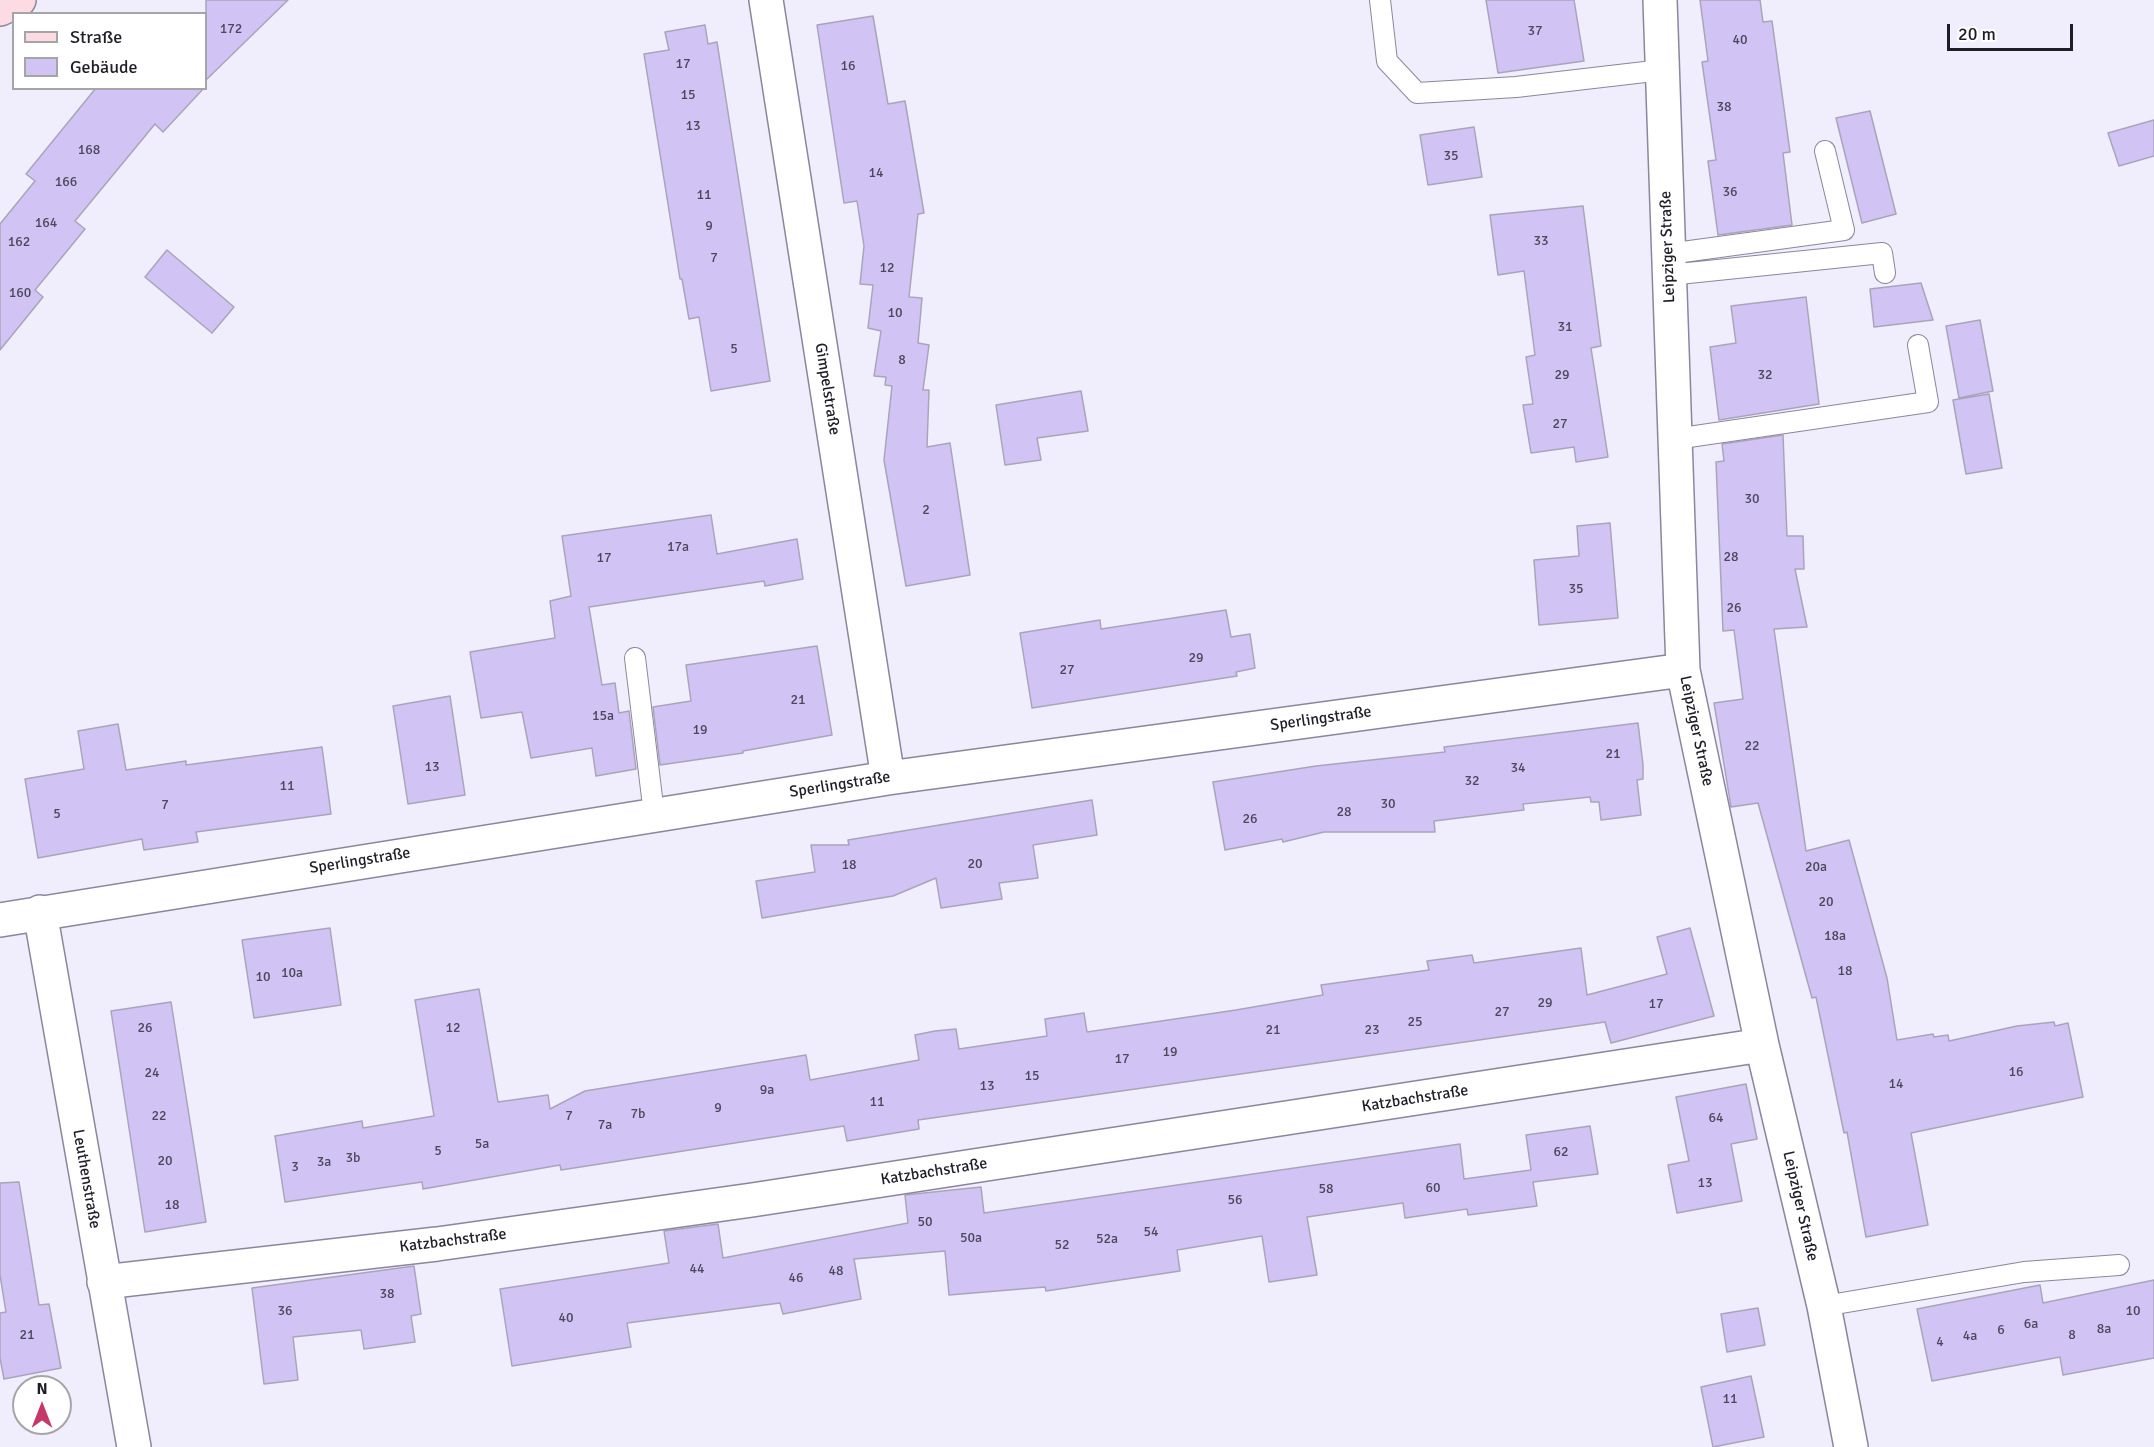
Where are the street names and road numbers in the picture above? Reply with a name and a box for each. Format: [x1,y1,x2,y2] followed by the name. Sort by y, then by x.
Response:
[1656,190,1680,304] street label: Leipziger Straße
[810,342,844,436] street label: Gimpelstraße
[1675,674,1717,788] street label: Leipziger Straße
[1269,702,1373,736] street label: Sperlingstraße
[788,768,892,802] street label: Sperlingstraße
[308,844,412,878] street label: Sperlingstraße
[1360,1081,1470,1117] street label: Katzbachstraße
[68,1128,104,1230] street label: Leuthenstraße
[1778,1149,1822,1263] street label: Leipziger Straße
[879,1154,989,1190] street label: Katzbachstraße
[398,1225,508,1257] street label: Katzbachstraße

